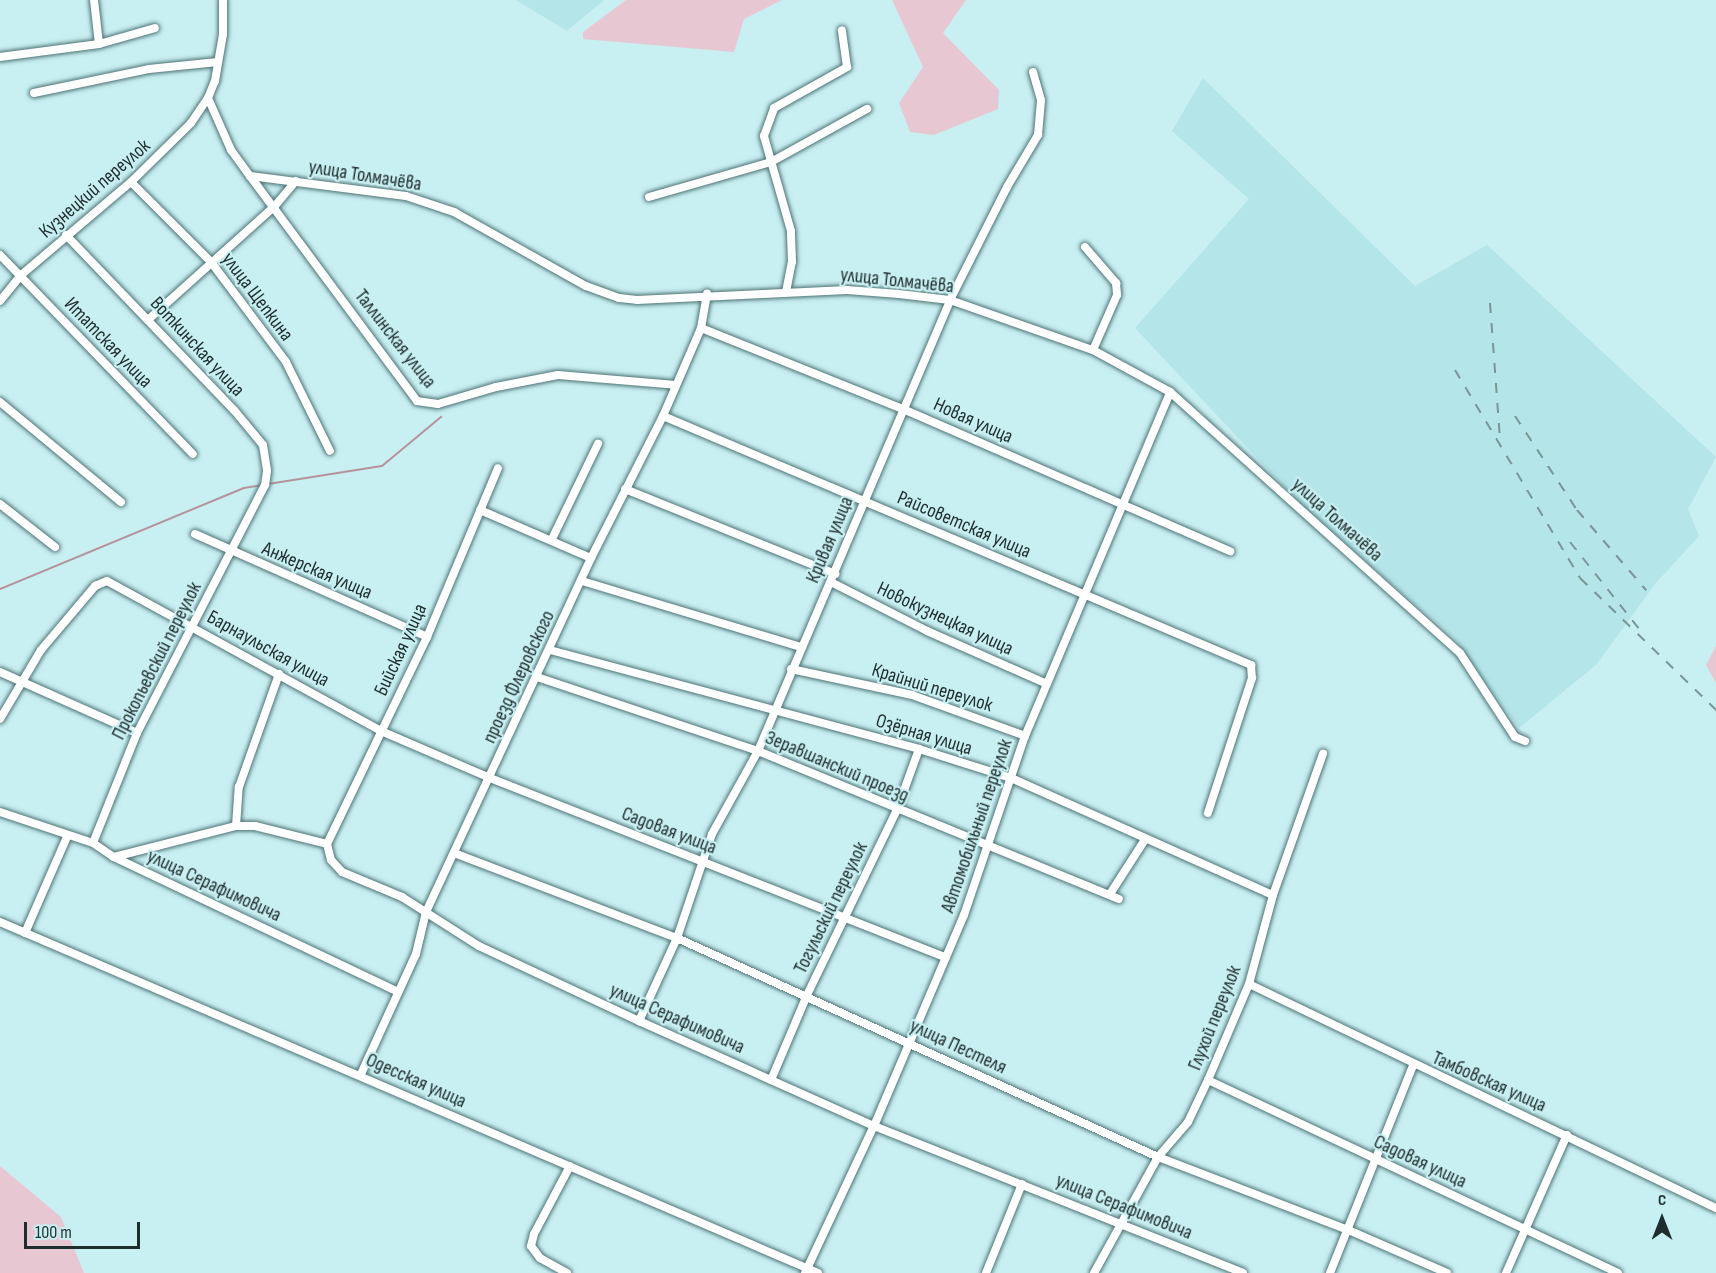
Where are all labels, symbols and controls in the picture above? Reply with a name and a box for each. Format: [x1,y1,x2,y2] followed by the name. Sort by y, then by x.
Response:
[35,134,155,244] street label: Кузнецкий переулок
[307,155,423,197] street label: улица Толмачёва
[216,248,298,346] street label: улица Щепкина
[839,263,955,299] street label: улица Толмачёва
[349,285,441,393] street label: Таллинская улица
[145,292,249,402] street label: Воткинская улица
[59,293,157,393] street label: Итатская улица
[930,393,1016,449] street label: Новая улица
[1287,473,1387,567] street label: улица Толмачёва
[894,486,1034,564] street label: Райсоветская улица
[801,493,859,587] street label: Кривая улица
[258,537,376,605] street label: Анжерская улица
[873,577,1017,661] street label: Новокузнецкая улица
[107,578,207,744] street label: Прокопьевский переулок
[369,600,433,700] street label: Бийская улица
[203,606,333,692] street label: Барнаульская улица
[478,607,560,747] street label: проезд Флеровского
[869,658,995,718] street label: Крайний переулок
[873,709,975,761] street label: Озёрная улица
[761,726,913,808] street label: Зеравшанский проезд
[936,736,1018,916] street label: Автомобильный переулок
[618,802,720,860] street label: Садовая улица
[789,838,873,978] street label: Тогульский переулок
[143,844,285,928] street label: улица Серафимовича
[1183,962,1247,1074] street label: Глухой переулок
[606,978,748,1060] street label: улица Серафимовича
[906,1014,1010,1080] street label: улица Пестеля
[1428,1046,1550,1118] street label: Тамбовская улица
[362,1048,470,1114] street label: Одесская улица
[1370,1130,1470,1194] street label: Садовая улица
[1052,1169,1196,1245] street label: улица Серафимовича
[1632,1189,1692,1249] north arrow
[1658,1191,1666,1210] text: С
[27,1210,142,1248] scale bar
[35,1222,72,1243] text: 100 m

